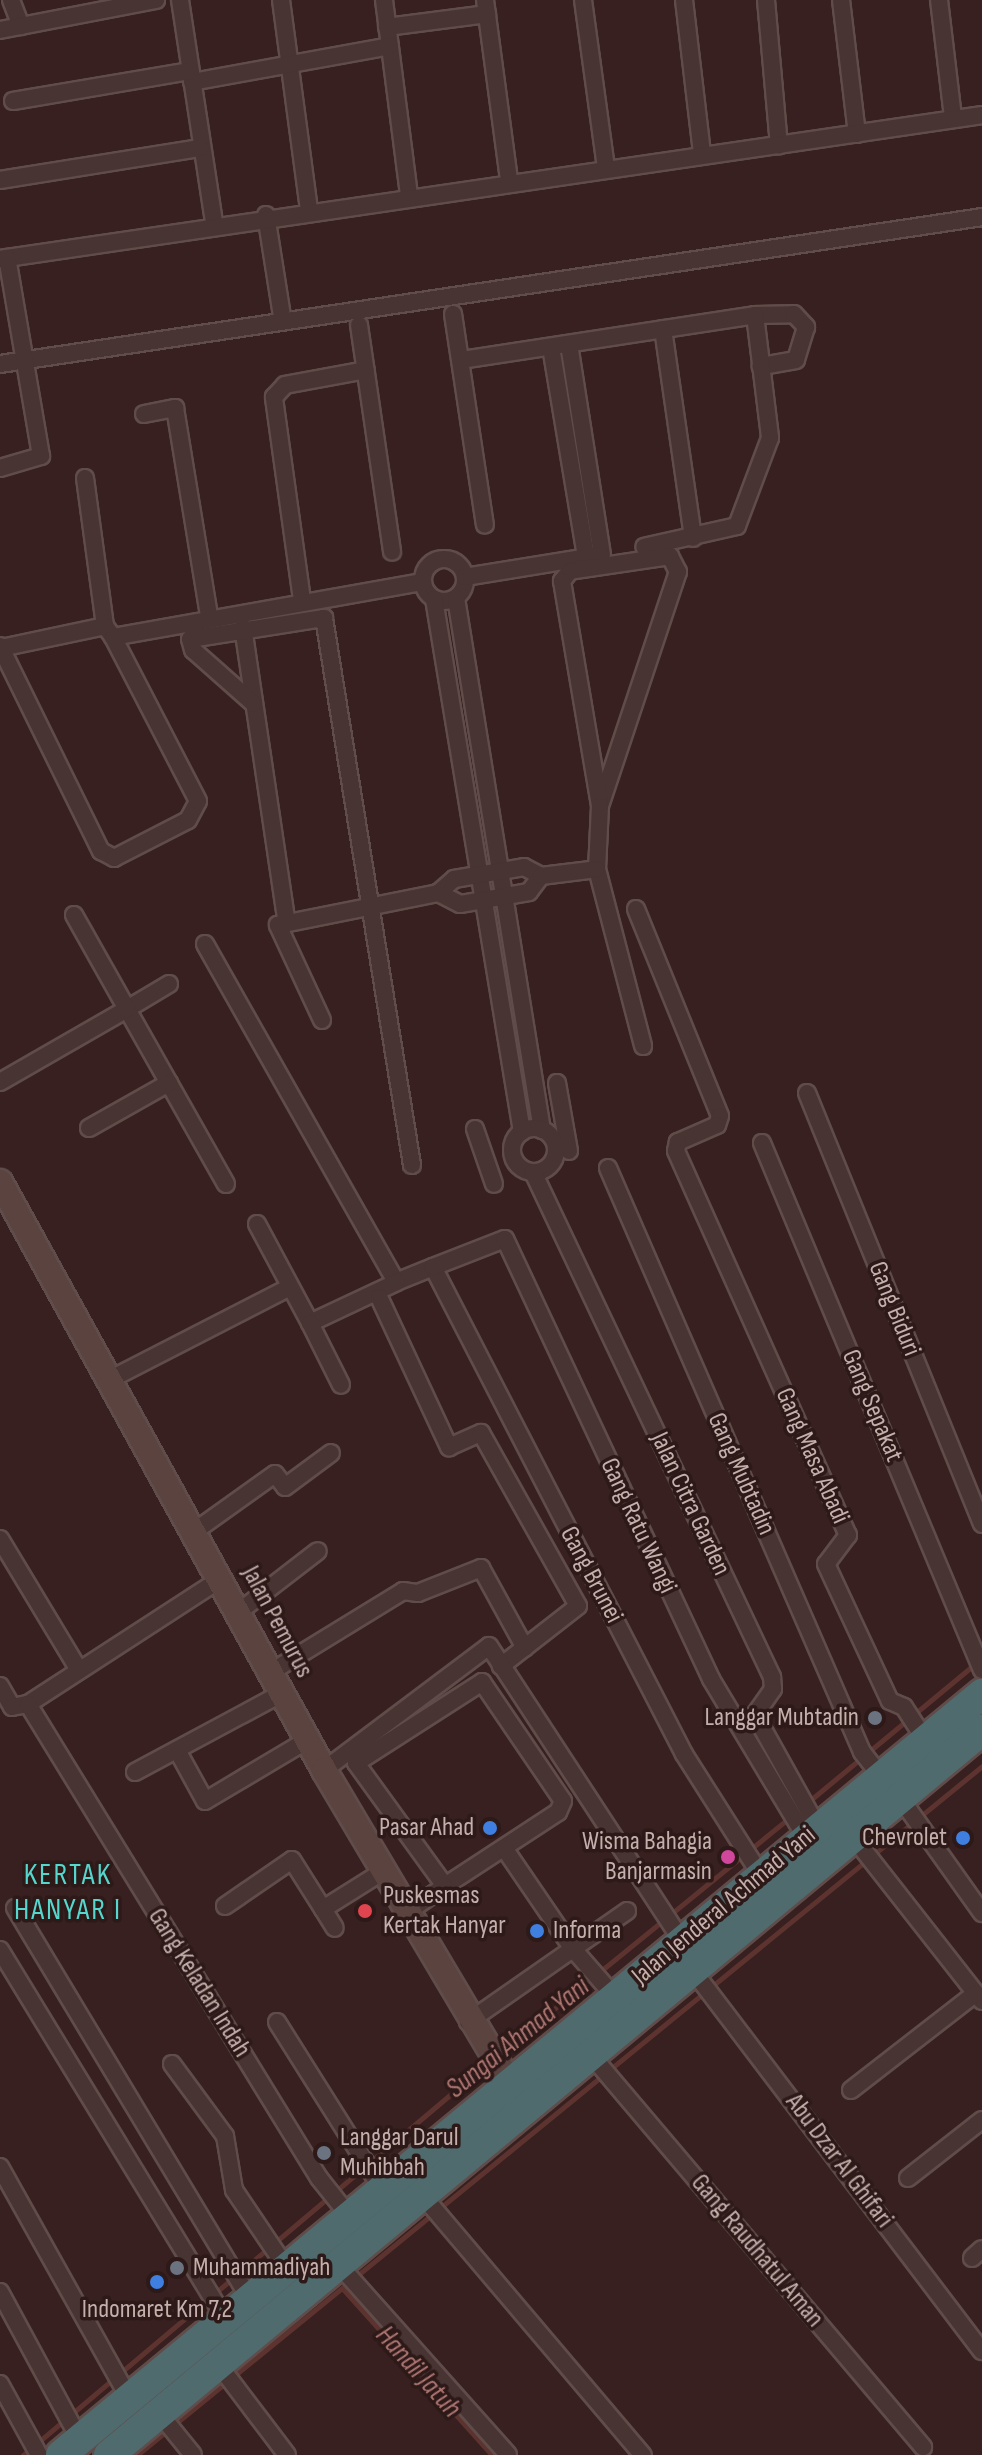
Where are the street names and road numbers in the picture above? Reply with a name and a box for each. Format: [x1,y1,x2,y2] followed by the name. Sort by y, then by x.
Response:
[861,1257,927,1361] street label: Gang Biduri
[834,1345,910,1467] street label: Gang Sepakat
[768,1383,856,1529] street label: Gang Masa Abadi
[700,1408,782,1540] street label: Gang Mubtadin
[643,1427,737,1581] street label: Jalan Citra Garden
[593,1453,683,1599] street label: Gang Ratu Wangi
[553,1521,629,1629] street label: Gang Brunei
[235,1561,319,1683] street label: Jalan Pemurus
[626,1820,822,1992] street label: Jalan Jenderal Achmad Yani
[141,1903,257,2063] street label: Gang Keladan Indah
[778,2088,900,2234] street label: Abu Dzar Al Ghifari
[684,2168,830,2334] street label: Gang Raudhatul Aman

